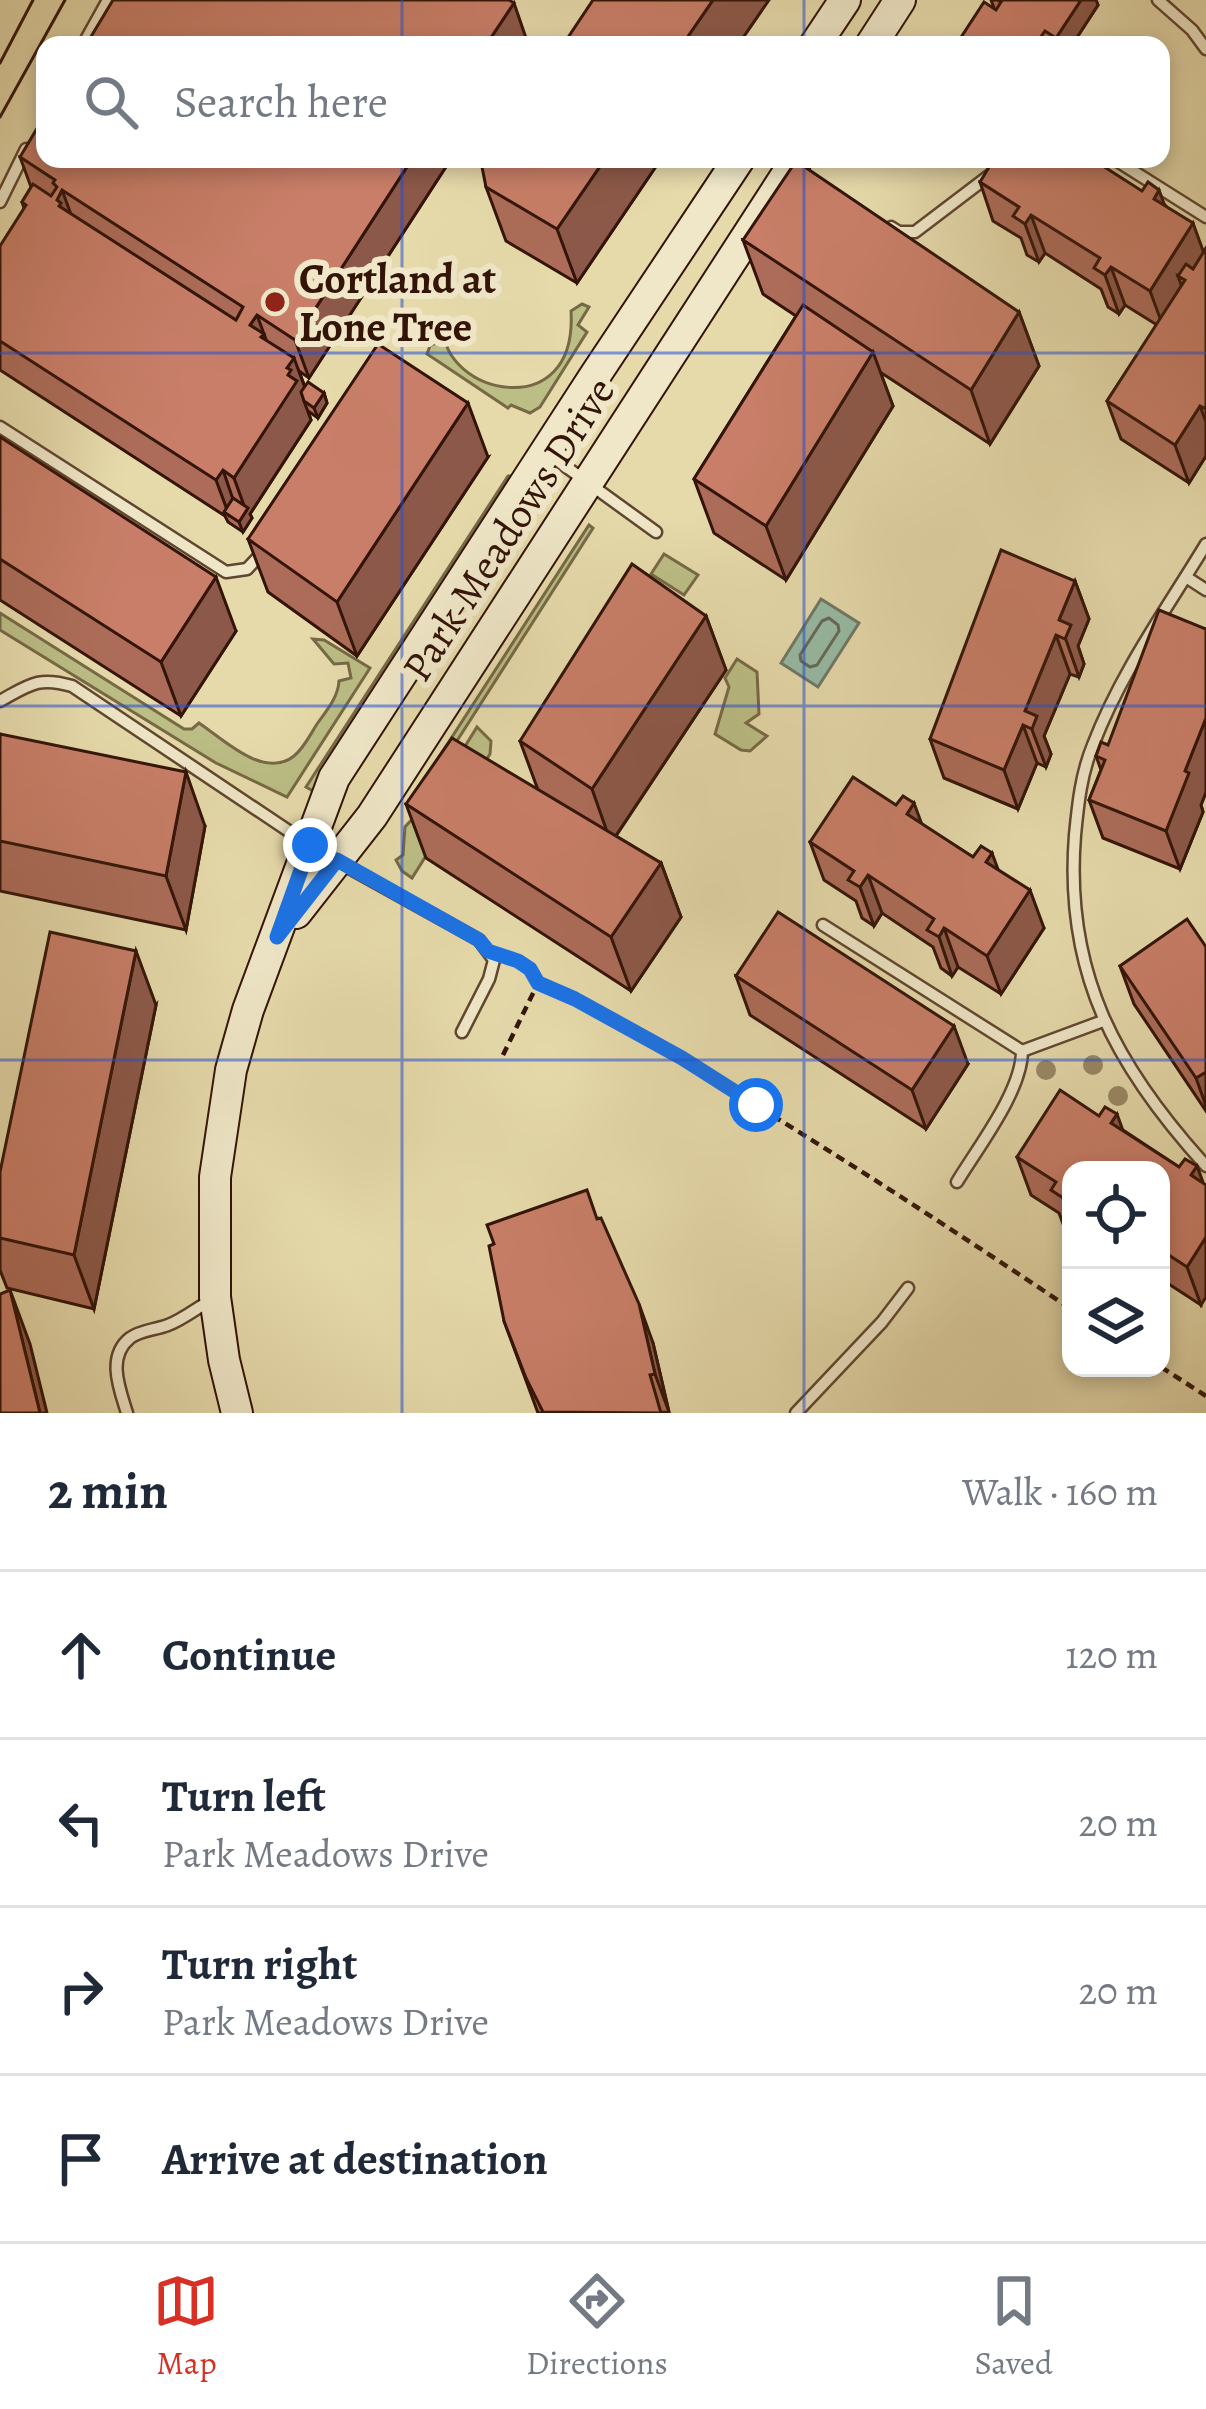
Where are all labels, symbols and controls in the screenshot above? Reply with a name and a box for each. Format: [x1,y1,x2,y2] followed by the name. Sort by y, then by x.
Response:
[36,36,1170,168] search box
[78,69,144,135] icon: search
[174,71,388,133] text: Search here
[299,250,496,355] place label: Cortland at Lone Tree
[262,289,288,315] marker: Cortland at Lone Tree
[388,366,628,692] street label: Park Meadows Drive
[283,818,337,872] route end
[729,1078,783,1132] route start
[1062,1161,1170,1377] map controls
[1062,1161,1170,1269] button: locate
[1062,1269,1170,1377] button: layers
[48,1456,168,1526] text: 2 min
[962,1465,1158,1518] text: Walk · 160 m
[48,1622,114,1688] icon: ahead
[162,1624,336,1686] text: Continue
[1065,1628,1158,1681] text: 120 m
[162,1765,326,1827] text: Turn left
[48,1790,114,1856] icon: left
[1079,1796,1158,1849] text: 20 m
[162,1827,489,1880] text: Park Meadows Drive
[162,1933,357,1995] text: Turn right
[48,1958,114,2024] icon: right
[1079,1964,1158,2017] text: 20 m
[162,1995,489,2048] text: Park Meadows Drive
[48,2126,114,2192] icon: arrive
[162,2128,548,2190] text: Arrive at destination
[153,2268,219,2385] tab: Map
[526,2268,668,2385] tab: Directions
[974,2268,1053,2385] tab: Saved

